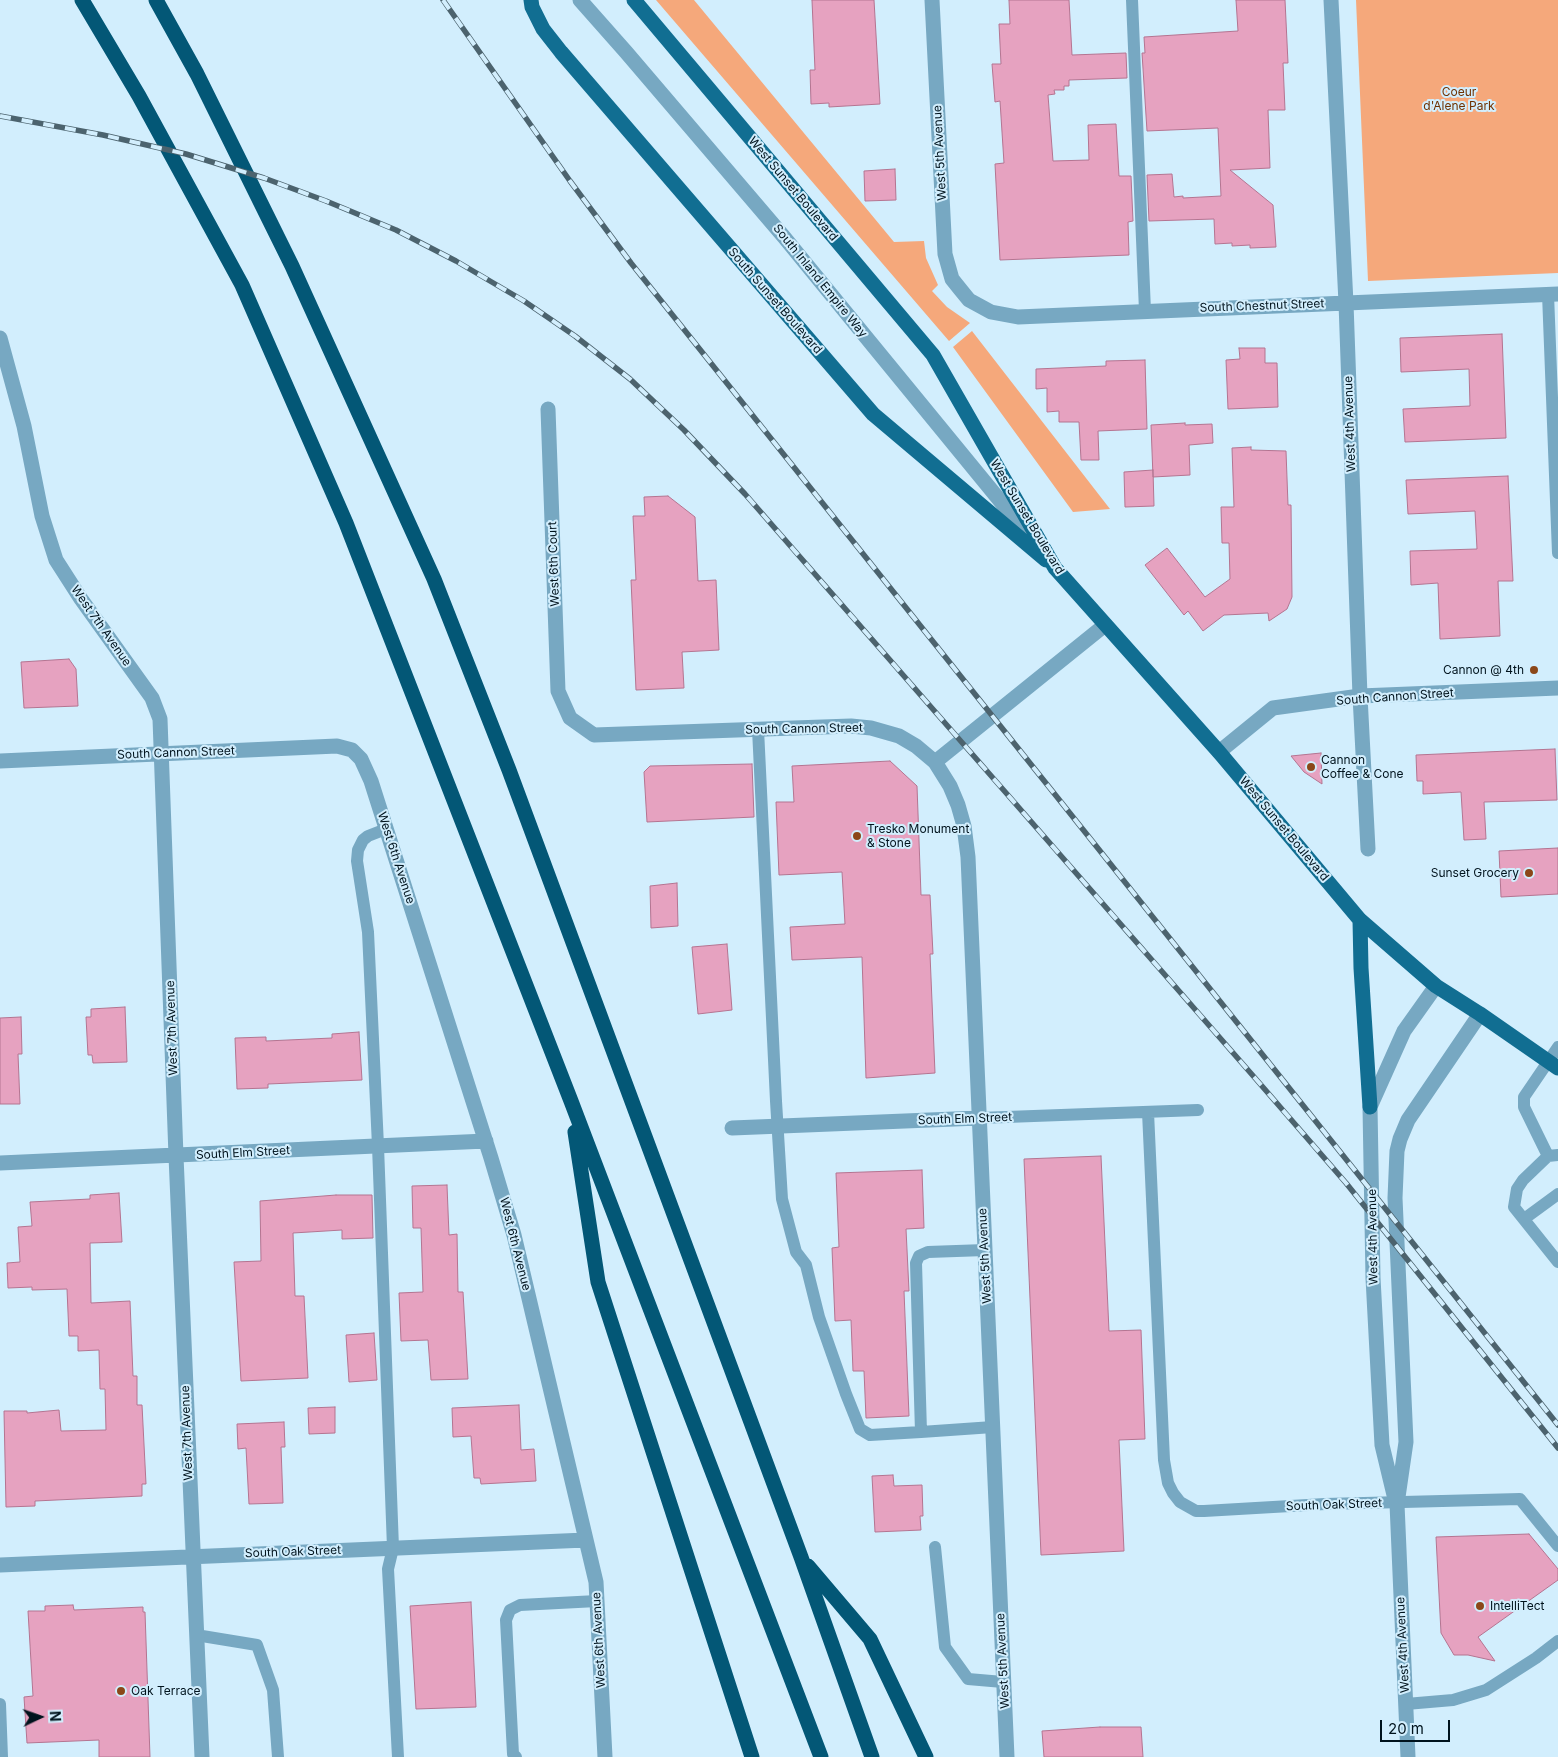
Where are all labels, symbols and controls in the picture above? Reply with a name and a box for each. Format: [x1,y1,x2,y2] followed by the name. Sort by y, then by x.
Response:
[1423,85,1495,113] park label: Coeur d'Alene Park
[930,105,950,201] street label: West 5th Avenue
[745,134,841,244] street label: West Sunset Boulevard
[770,222,870,340] street label: South Inland Empire Way
[725,245,825,357] street label: South Sunset Boulevard
[1199,297,1325,315] street label: South Chestnut Street
[1341,376,1359,472] street label: West 4th Avenue
[987,457,1067,577] street label: West Sunset Boulevard
[545,521,563,607] street label: West 6th Court
[68,583,134,669] street label: West 7th Avenue
[1443,663,1524,677] place label: Cannon @ 4th
[1528,664,1540,676] marker: Cannon @ 4th
[1336,686,1454,708] street label: South Cannon Street
[745,721,863,737] street label: South Cannon Street
[117,744,235,762] street label: South Cannon Street
[1321,753,1404,781] place label: Cannon Coffee & Cone
[1305,761,1317,773] marker: Cannon Coffee & Cone
[1236,774,1332,884] street label: West Sunset Boulevard
[374,810,418,906] street label: West 6th Avenue
[867,822,969,850] place label: Tresko Monument & Stone
[851,830,863,842] marker: Tresko Monument & Stone
[1431,866,1519,880] place label: Sunset Grocery
[1523,867,1535,879] marker: Sunset Grocery
[163,980,181,1076] street label: West 7th Avenue
[918,1110,1012,1128] street label: South Elm Street
[196,1143,290,1163] street label: South Elm Street
[1365,1189,1381,1285] street label: West 4th Avenue
[496,1196,534,1292] street label: West 6th Avenue
[975,1208,995,1304] street label: West 5th Avenue
[178,1385,196,1481] street label: West 7th Avenue
[1286,1496,1382,1514] street label: South Oak Street
[245,1543,341,1561] street label: South Oak Street
[589,1592,609,1688] street label: West 6th Avenue
[1393,1597,1413,1693] street label: West 4th Avenue
[1490,1599,1544,1613] place label: IntelliTect
[1474,1600,1486,1612] marker: IntelliTect
[993,1613,1013,1709] street label: West 5th Avenue
[131,1684,200,1698] place label: Oak Terrace
[115,1685,127,1697] marker: Oak Terrace
[15,1692,65,1742] north arrow
[47,1710,64,1722] text: N
[1383,1710,1453,1742] scale bar
[1388,1719,1424,1738] text: 20 m

